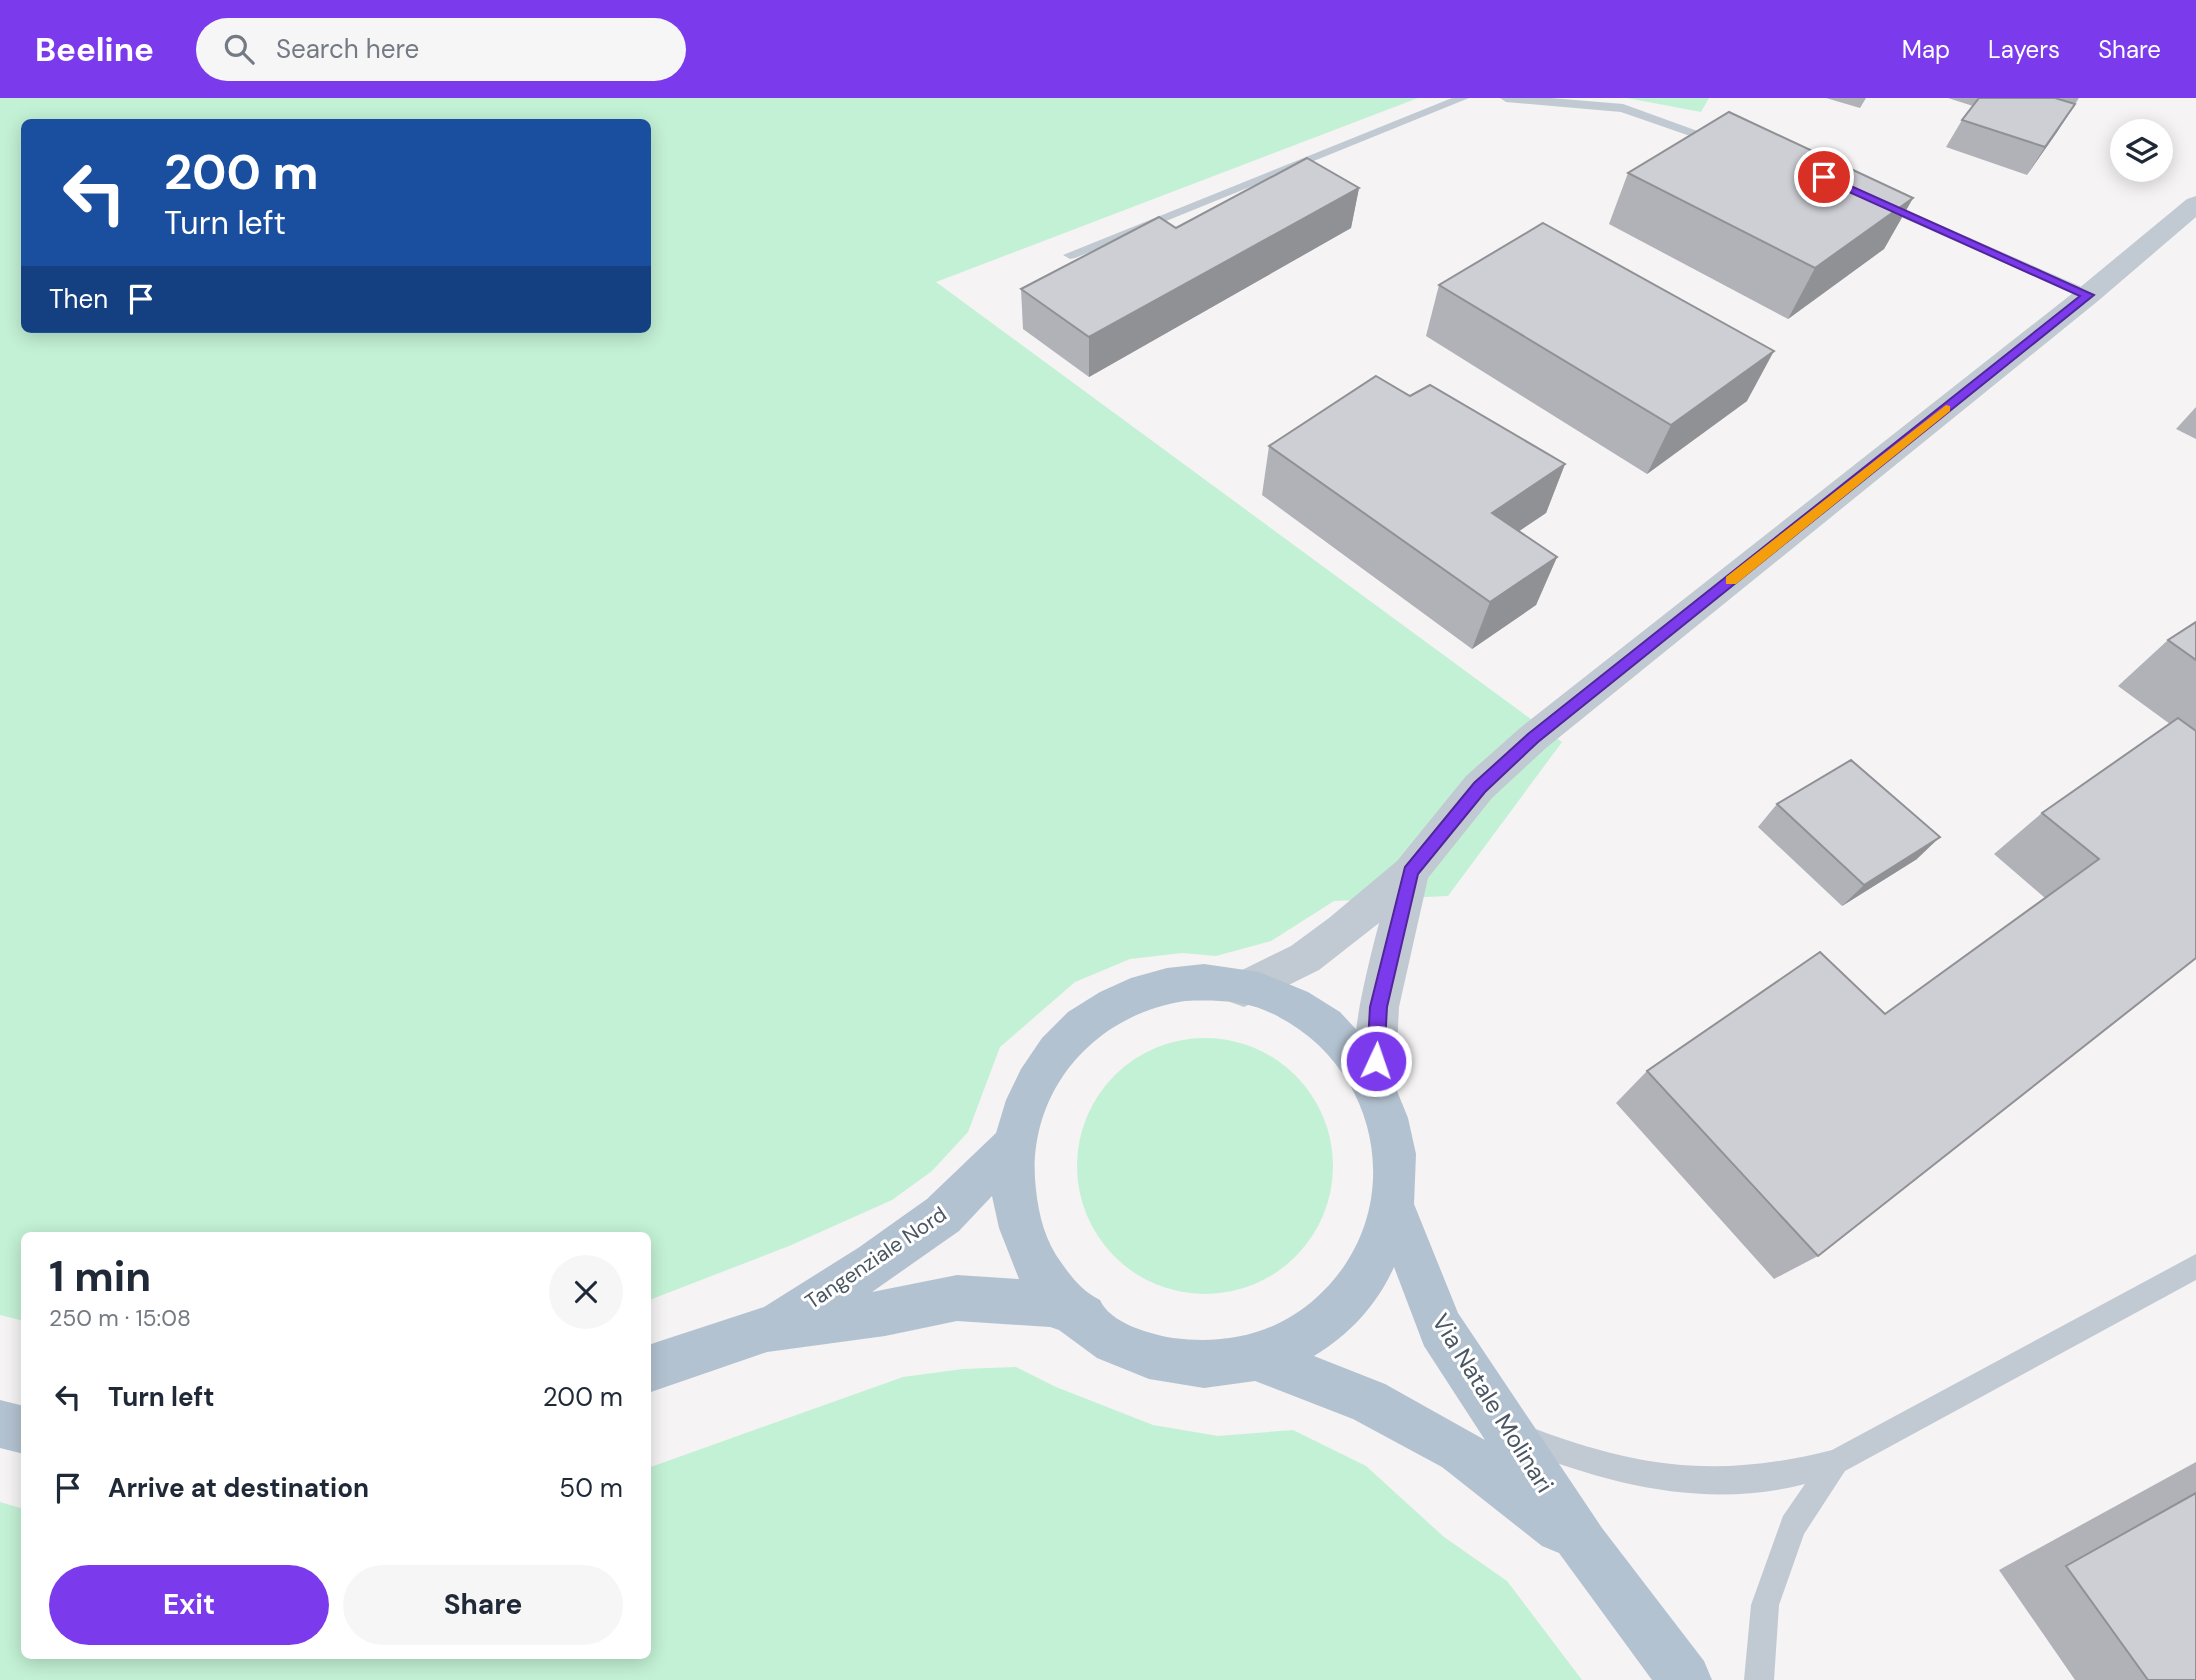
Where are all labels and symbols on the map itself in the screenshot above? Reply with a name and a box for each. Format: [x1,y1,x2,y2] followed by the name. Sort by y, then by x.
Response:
[1794,147,1854,207] pin
[1339,1024,1413,1098] position arrow
[800,1200,952,1316] street label: Tangenziale Nord
[1425,1308,1561,1498] street label: Via Natale Molinari

